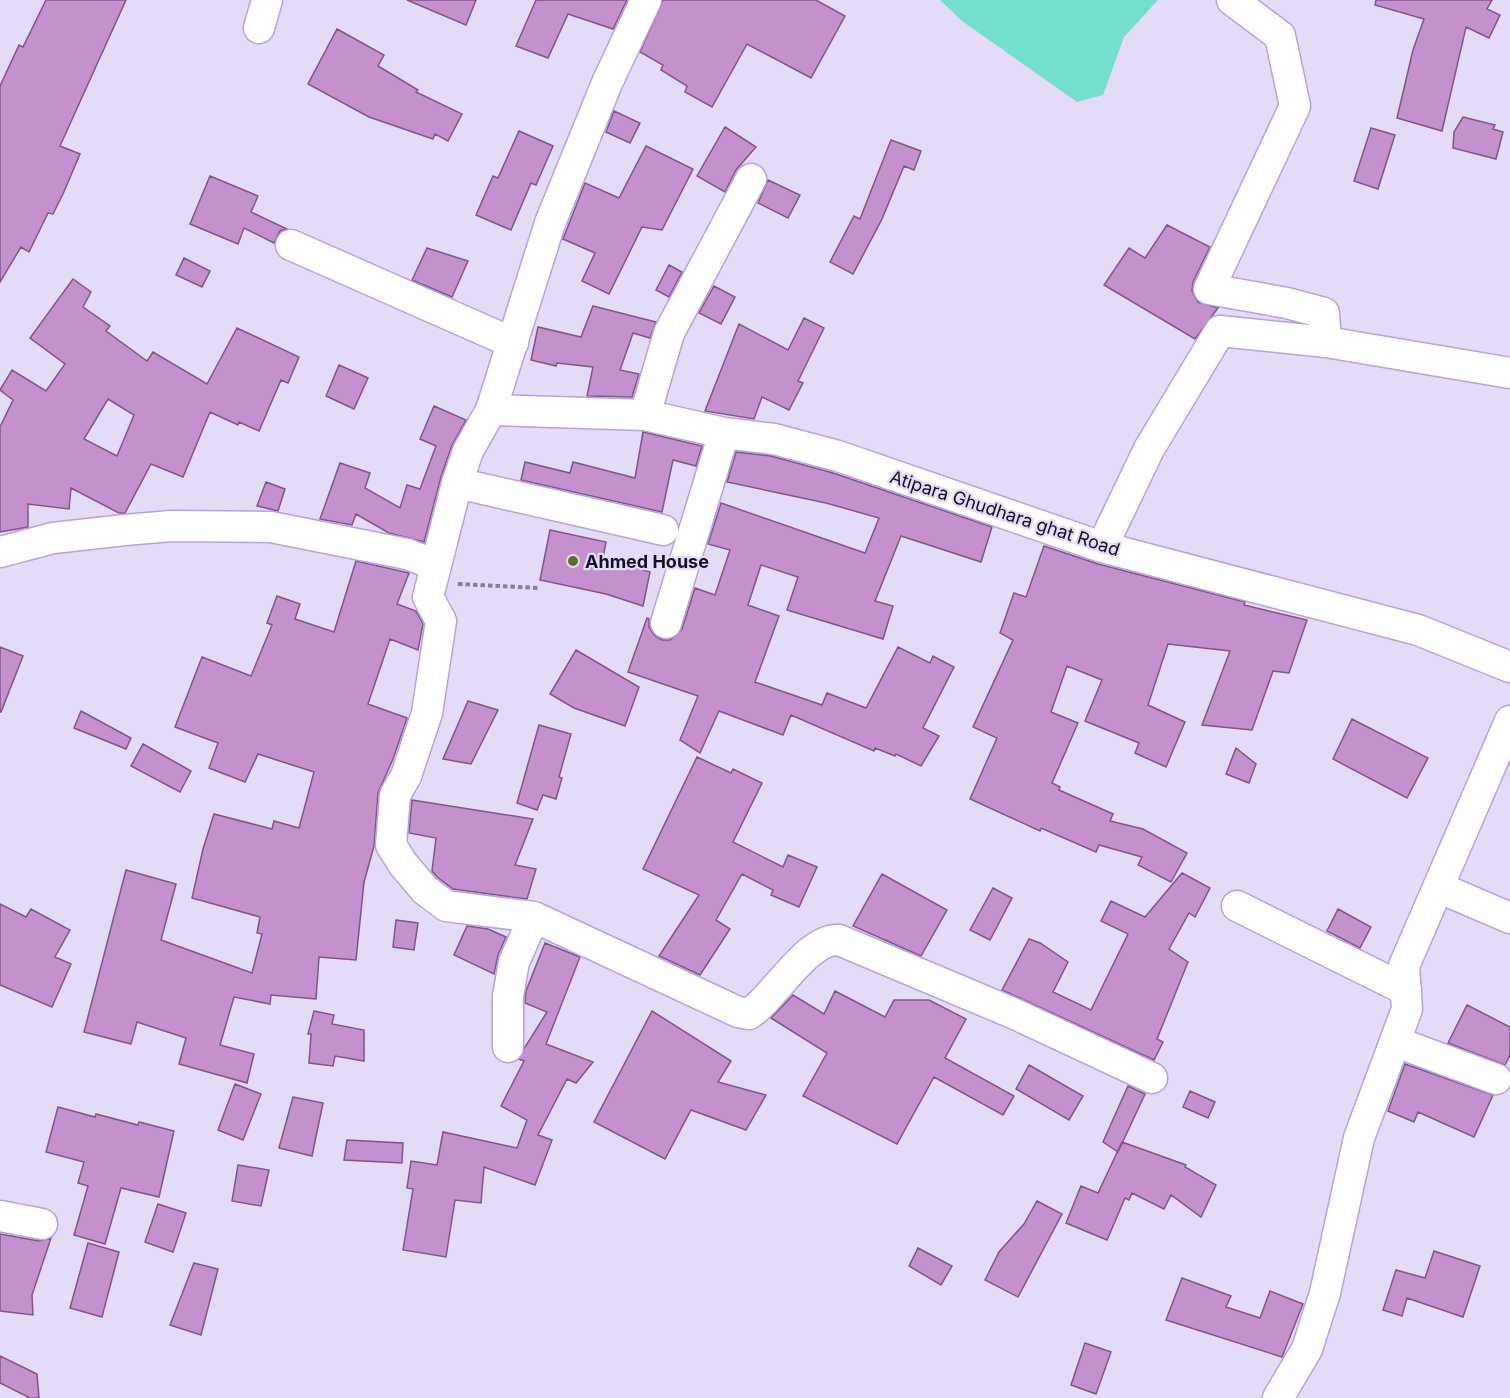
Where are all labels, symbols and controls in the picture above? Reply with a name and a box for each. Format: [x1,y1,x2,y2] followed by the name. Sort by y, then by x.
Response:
[888,466,1122,560] street label: Atipara Ghudhara ghat Road
[585,551,709,572] place label: Ahmed House
[566,554,580,568] marker: Ahmed House

